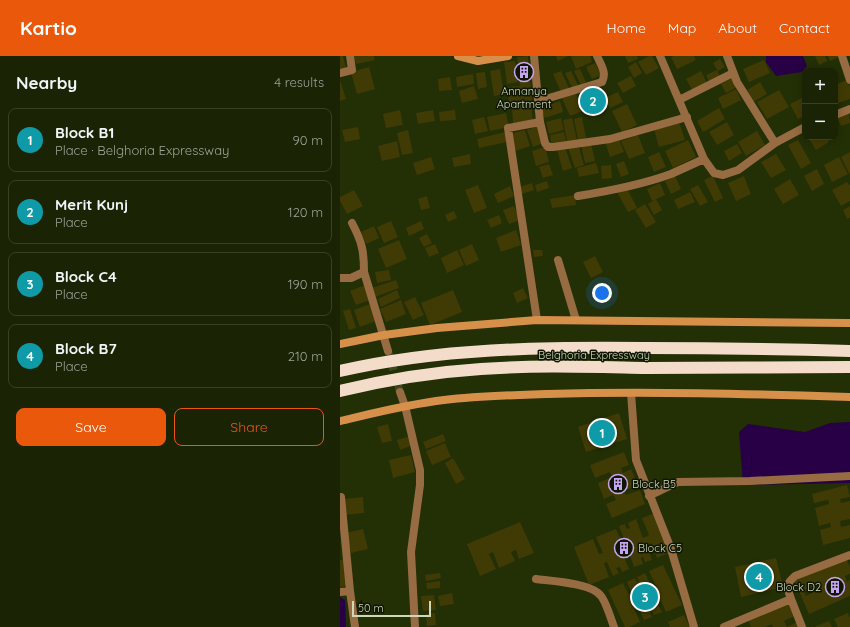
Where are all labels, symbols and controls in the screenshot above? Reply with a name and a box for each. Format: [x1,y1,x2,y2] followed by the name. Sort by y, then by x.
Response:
[20,16,77,40] text: Kartio
[607,19,646,37] text: Home
[668,19,696,37] text: Map
[718,19,757,37] text: About
[779,19,830,37] text: Contact
[513,61,535,83] building icon: Annanya Apartment
[802,68,838,140] map controls
[802,68,838,104] button: +
[16,72,77,93] text: Nearby
[274,74,324,90] text: 4 results
[497,84,552,111] place label: Annanya Apartment
[580,86,606,116] pin: 2
[802,104,838,140] button: −
[55,123,114,142] text: Block B1
[27,132,33,148] text: 1
[293,132,323,148] text: 90 m
[55,142,229,158] text: Place · Belghoria Expressway
[55,195,128,214] text: Merit Kunj
[26,204,34,220] text: 2
[288,204,323,220] text: 120 m
[55,214,88,230] text: Place
[55,267,117,286] text: Block C4
[27,276,33,292] text: 3
[288,276,323,292] text: 190 m
[592,283,612,303] your location
[55,286,88,302] text: Place
[55,339,117,358] text: Block B7
[26,348,34,364] text: 4
[288,348,323,364] text: 210 m
[538,348,650,362] street label: Belghoria Expressway
[55,358,88,374] text: Place
[16,408,166,446] button: Save
[174,408,324,446] button: Share
[589,418,615,448] pin: 1
[607,473,629,495] building icon: Block B5
[632,477,676,491] place label: Block B5
[613,537,635,559] building icon: Block C5
[638,541,682,555] place label: Block C5
[746,562,772,592] pin: 4
[824,576,846,598] building icon: Block D2
[776,580,821,594] place label: Block D2
[632,582,658,612] pin: 3
[352,599,431,618] scale bar
[358,601,384,615] text: 50 m

